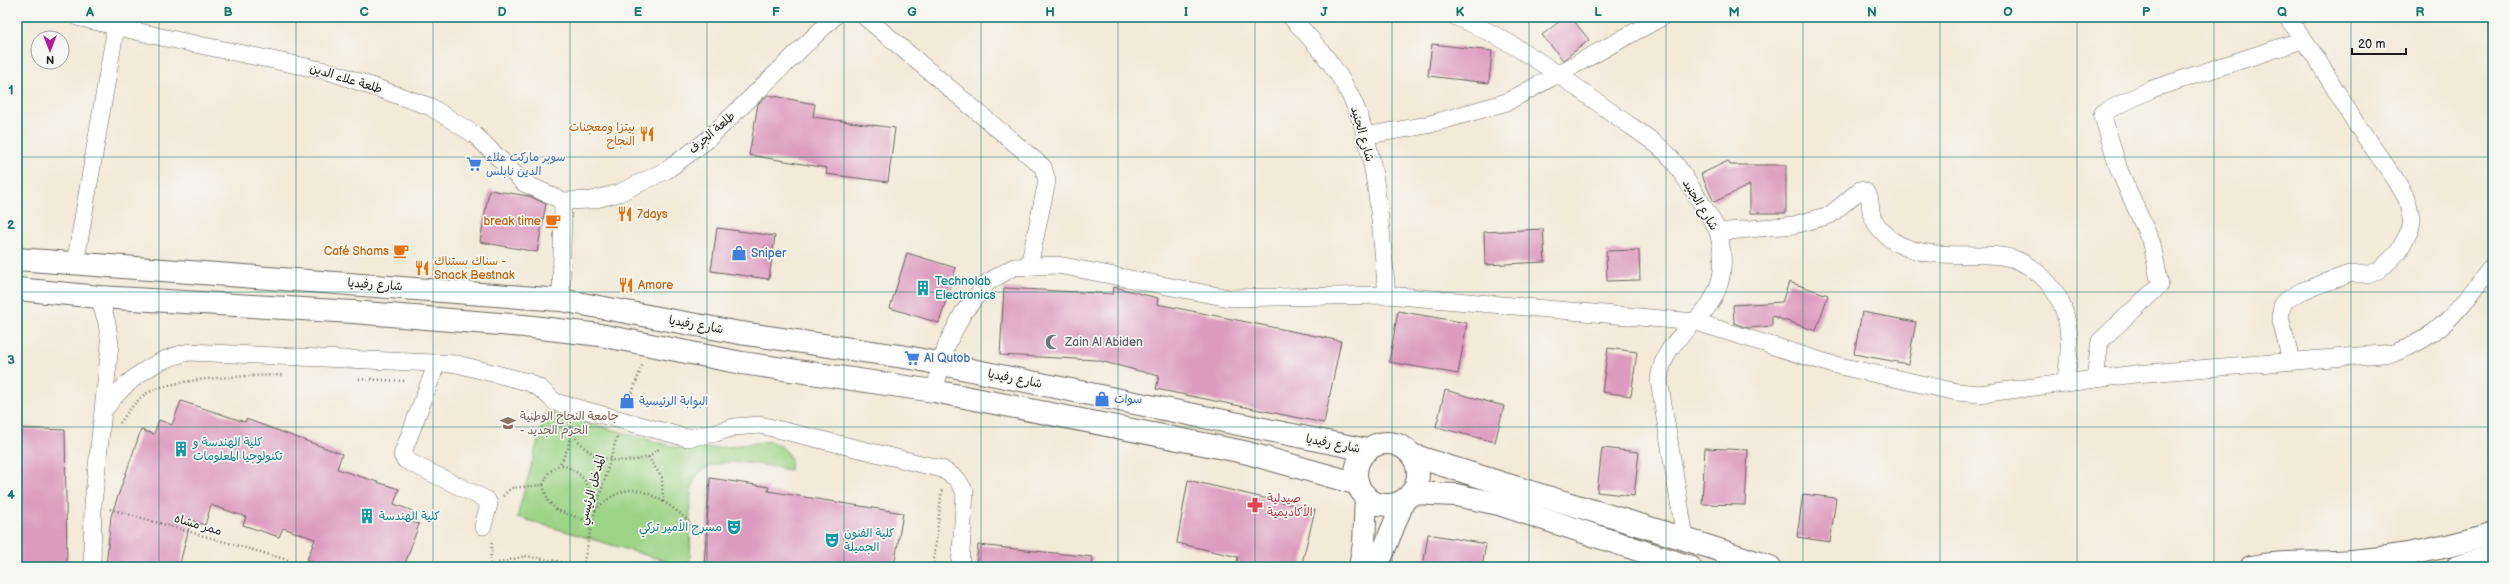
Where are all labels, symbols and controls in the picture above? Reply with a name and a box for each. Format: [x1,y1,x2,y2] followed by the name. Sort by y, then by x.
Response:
[85,4,94,20] text: A
[223,4,233,20] text: B
[359,4,369,20] text: C
[497,4,507,20] text: D
[634,4,643,20] text: E
[772,4,780,20] text: F
[907,4,917,20] text: G
[1045,4,1055,20] text: H
[1184,4,1188,20] text: I
[1320,4,1328,20] text: J
[1456,4,1465,20] text: K
[1594,4,1602,20] text: L
[1728,4,1740,20] text: M
[1867,4,1877,20] text: N
[2003,4,2013,20] text: O
[2142,4,2151,20] text: P
[2277,4,2287,20] text: Q
[2416,4,2425,20] text: R
[30,30,70,70] north arrow
[2352,30,2406,56] scale bar
[2358,37,2385,52] text: 20 m
[46,53,54,66] text: N
[308,61,384,97] street label: طلعة علاء الدين
[8,82,14,98] text: 1
[1346,104,1377,164] street label: شارع الجنيد
[686,109,738,157] street label: طلعة الجرف
[569,120,635,150] place label: بيتزا ومعجنات النجاح
[638,125,656,143] restaurant icon: بيتزا ومعجنات النجاح
[486,150,565,179] place label: سوبر ماركت علاء الدين نابلس
[465,155,483,173] supermarket icon: سوبر ماركت علاء الدين نابلس
[1678,177,1721,234] street label: شارع الجنيد
[616,205,634,223] restaurant icon: 7days
[637,207,668,222] place label: 7days
[544,212,562,230] cafe icon: break time
[484,214,541,229] place label: break time
[7,217,15,233] text: 2
[392,242,410,260] cafe icon: Café Shams
[324,244,389,259] place label: Café Shams
[730,244,748,262] shop icon: Sniper
[751,246,787,261] place label: Sniper
[434,254,515,283] place label: سناك بستناك - Snack Bestnak
[413,259,431,277] restaurant icon: سناك بستناك - Snack Bestnak
[935,274,996,303] place label: Technolab Electronics
[347,276,403,295] street label: شارع رفيديا
[617,276,635,294] restaurant icon: Amore
[638,278,673,293] place label: Amore
[914,279,932,297] building icon: Technolab Electronics
[667,313,724,338] street label: شارع رفيديا
[1044,333,1062,351] mosque icon: Zain Al Abiden
[1064,335,1143,350] place label: Zain Al Abiden
[903,349,921,367] supermarket icon: Al Qutob
[924,351,970,366] place label: Al Qutob
[7,352,15,368] text: 3
[986,366,1044,393] street label: شارع رفيديا
[1093,390,1111,408] shop icon: سوات
[618,392,636,410] shop icon: البوابة الرئيسية
[1114,392,1142,407] place label: سوات
[639,394,708,409] place label: البوابة الرئيسية
[520,409,619,439] place label: جامعة النجاح الوطنية - الحرم الجديد
[499,414,517,432] school or university icon: جامعة النجاح الوطنية - الحرم الجديد
[1304,431,1362,458] street label: شارع رفيديا
[192,435,283,464] place label: كلية الهندسة و تكنولوجيا المعلومات
[172,440,190,458] building icon: كلية الهندسة و تكنولوجيا المعلومات
[575,453,611,527] street label: المدخل الرئيسي
[7,487,15,503] text: 4
[1267,491,1313,520] place label: صيدلية الأكاديمية
[1246,496,1264,514] pharmacy icon: صيدلية الأكاديمية
[358,507,376,525] building icon: كلية الهندسة
[379,509,440,524] place label: كلية الهندسة
[172,511,224,539] street label: ممر مشاه
[725,518,743,536] theatre icon: مسرح الأمير تركي
[639,519,722,538] place label: مسرح الأمير تركي
[844,526,894,555] place label: كلية الفنون الجميلة
[823,531,841,549] theatre icon: كلية الفنون الجميلة

